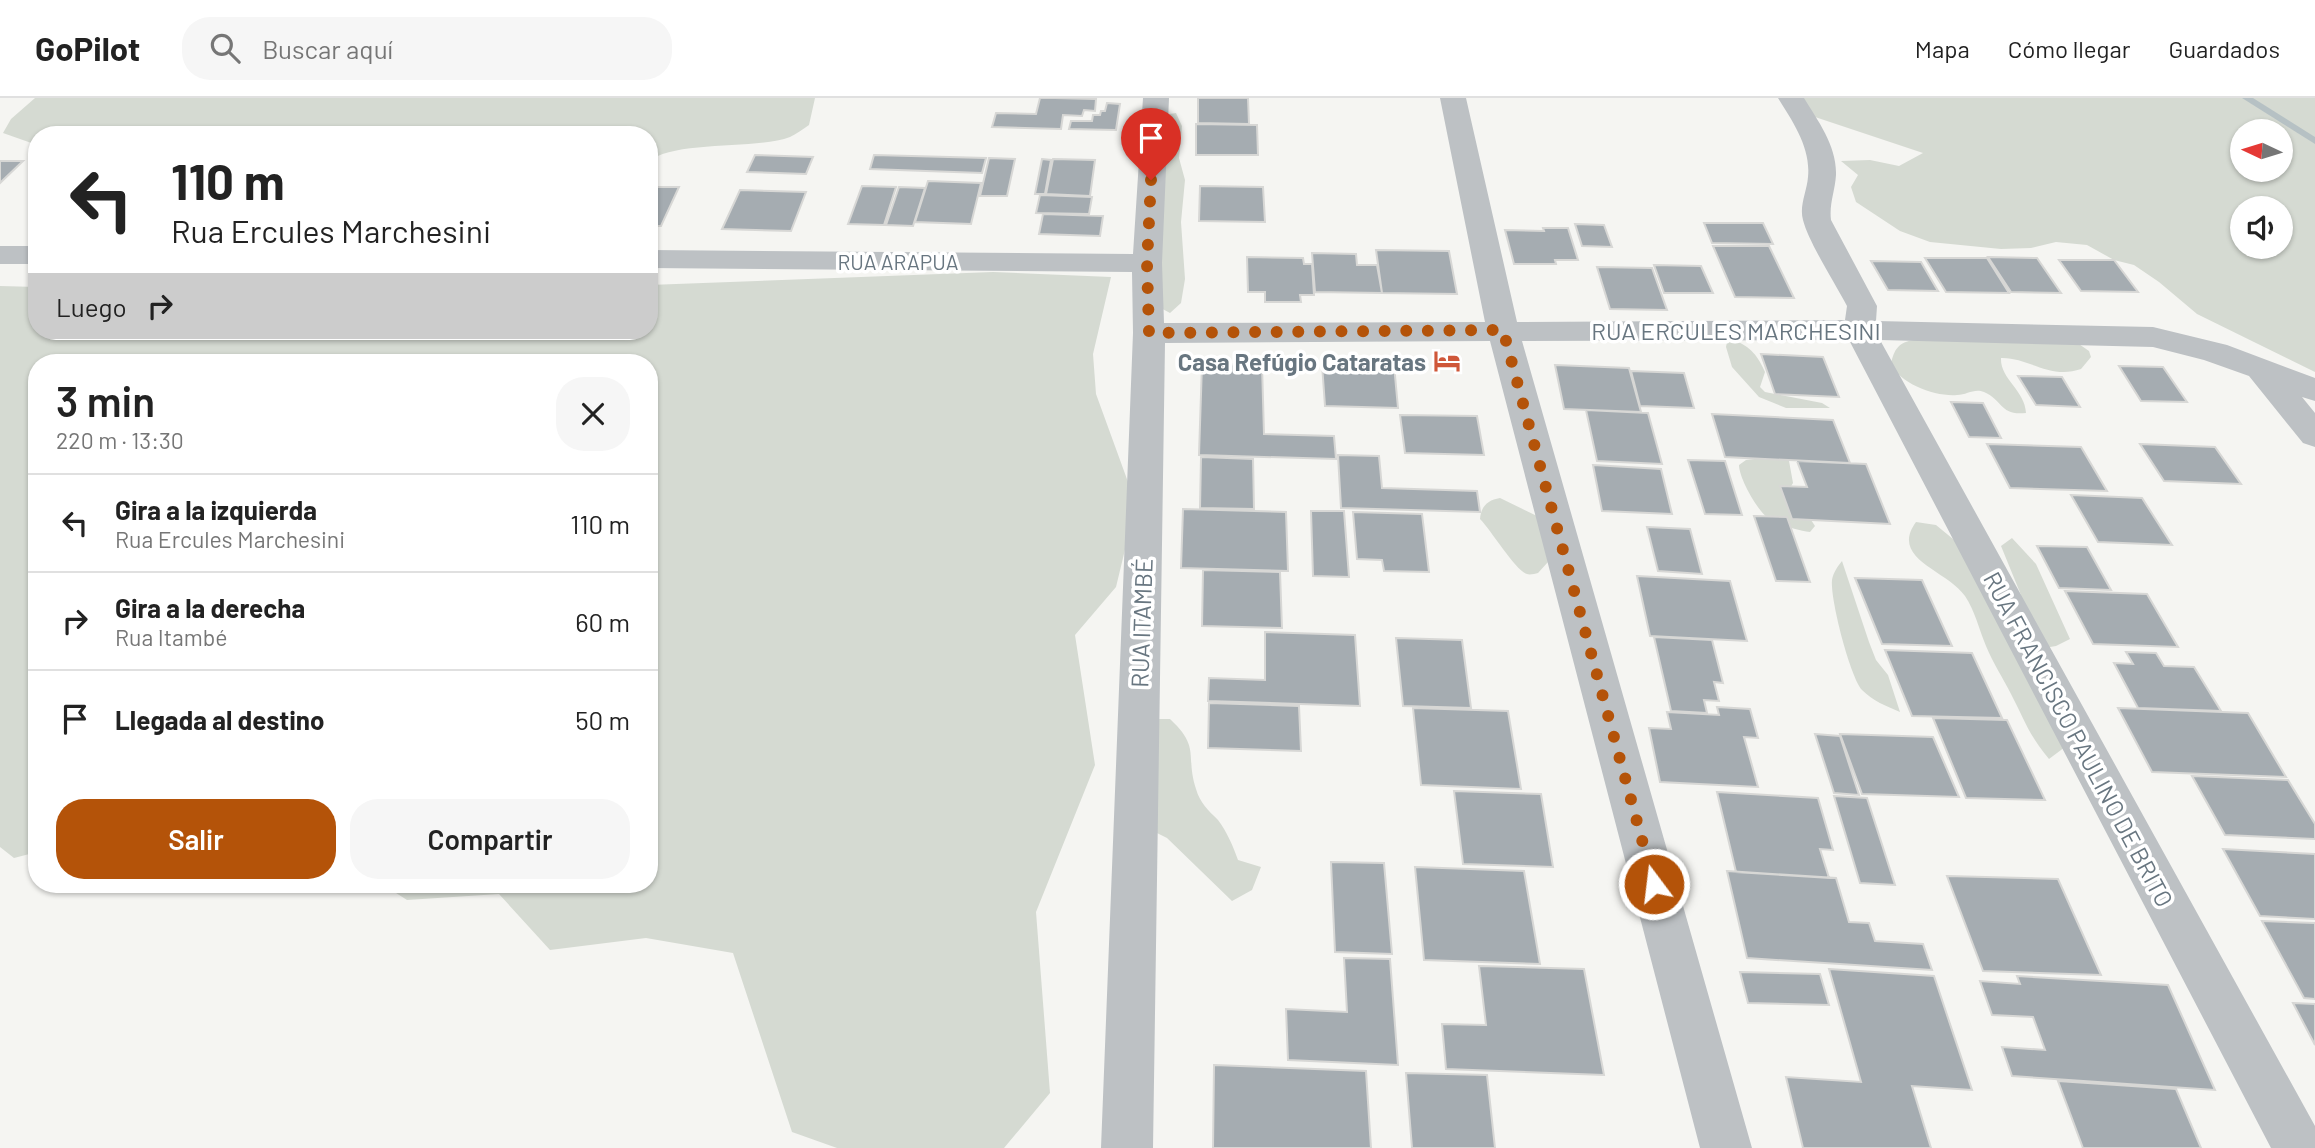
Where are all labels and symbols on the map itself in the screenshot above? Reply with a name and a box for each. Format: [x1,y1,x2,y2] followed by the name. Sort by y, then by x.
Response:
[1121,108,1181,180] pin
[2230,119,2292,182] north arrow
[838,249,959,274] street label: RUA ARAPUA
[1591,316,1881,345] street label: RUA ERCULES MARCHESINI
[1432,346,1462,376] hotel icon: Casa Refúgio Cataratas
[1178,347,1426,376] place label: Casa Refúgio Cataratas
[1124,558,1158,688] street label: RUA ITAMBÉ
[1978,566,2180,912] street label: RUA FRANCISCO PAULINO DE BRITO
[1617,847,1691,921] position arrow

